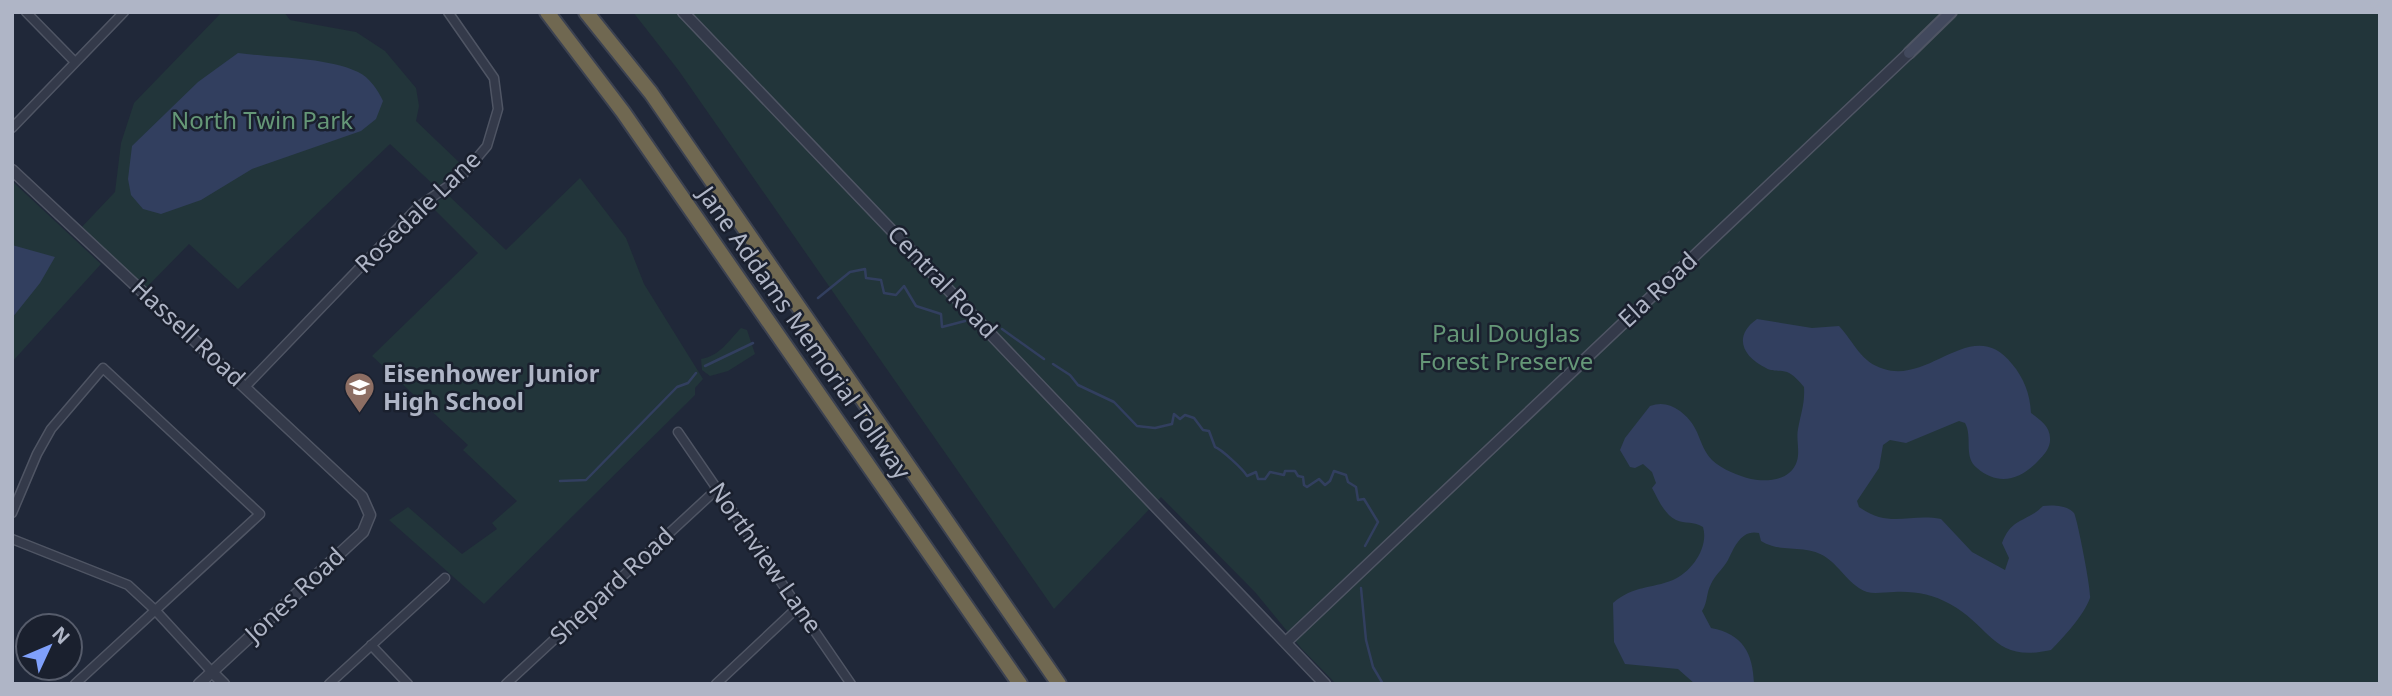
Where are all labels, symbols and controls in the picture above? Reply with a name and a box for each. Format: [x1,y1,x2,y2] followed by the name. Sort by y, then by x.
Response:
[171,103,353,136] park label: North Twin Park
[347,142,487,279] street label: Rosedale Lane
[690,177,920,486] street label: Jane Addams Memorial Tollway
[881,217,1005,345] street label: Central Road
[1610,244,1704,334] street label: Ela Road
[125,271,253,393] street label: Hassell Road
[1419,316,1593,377] park label: Paul Douglas Forest Preserve
[383,356,600,417] place label: Eisenhower Junior High School
[343,371,377,415] school or university icon: Eisenhower Junior High School
[702,475,831,639] street label: Northview Lane
[542,519,680,651] street label: Shepard Road
[236,539,351,650] street label: Jones Road
[14,612,84,682] north arrow
[47,621,76,650] text: N

